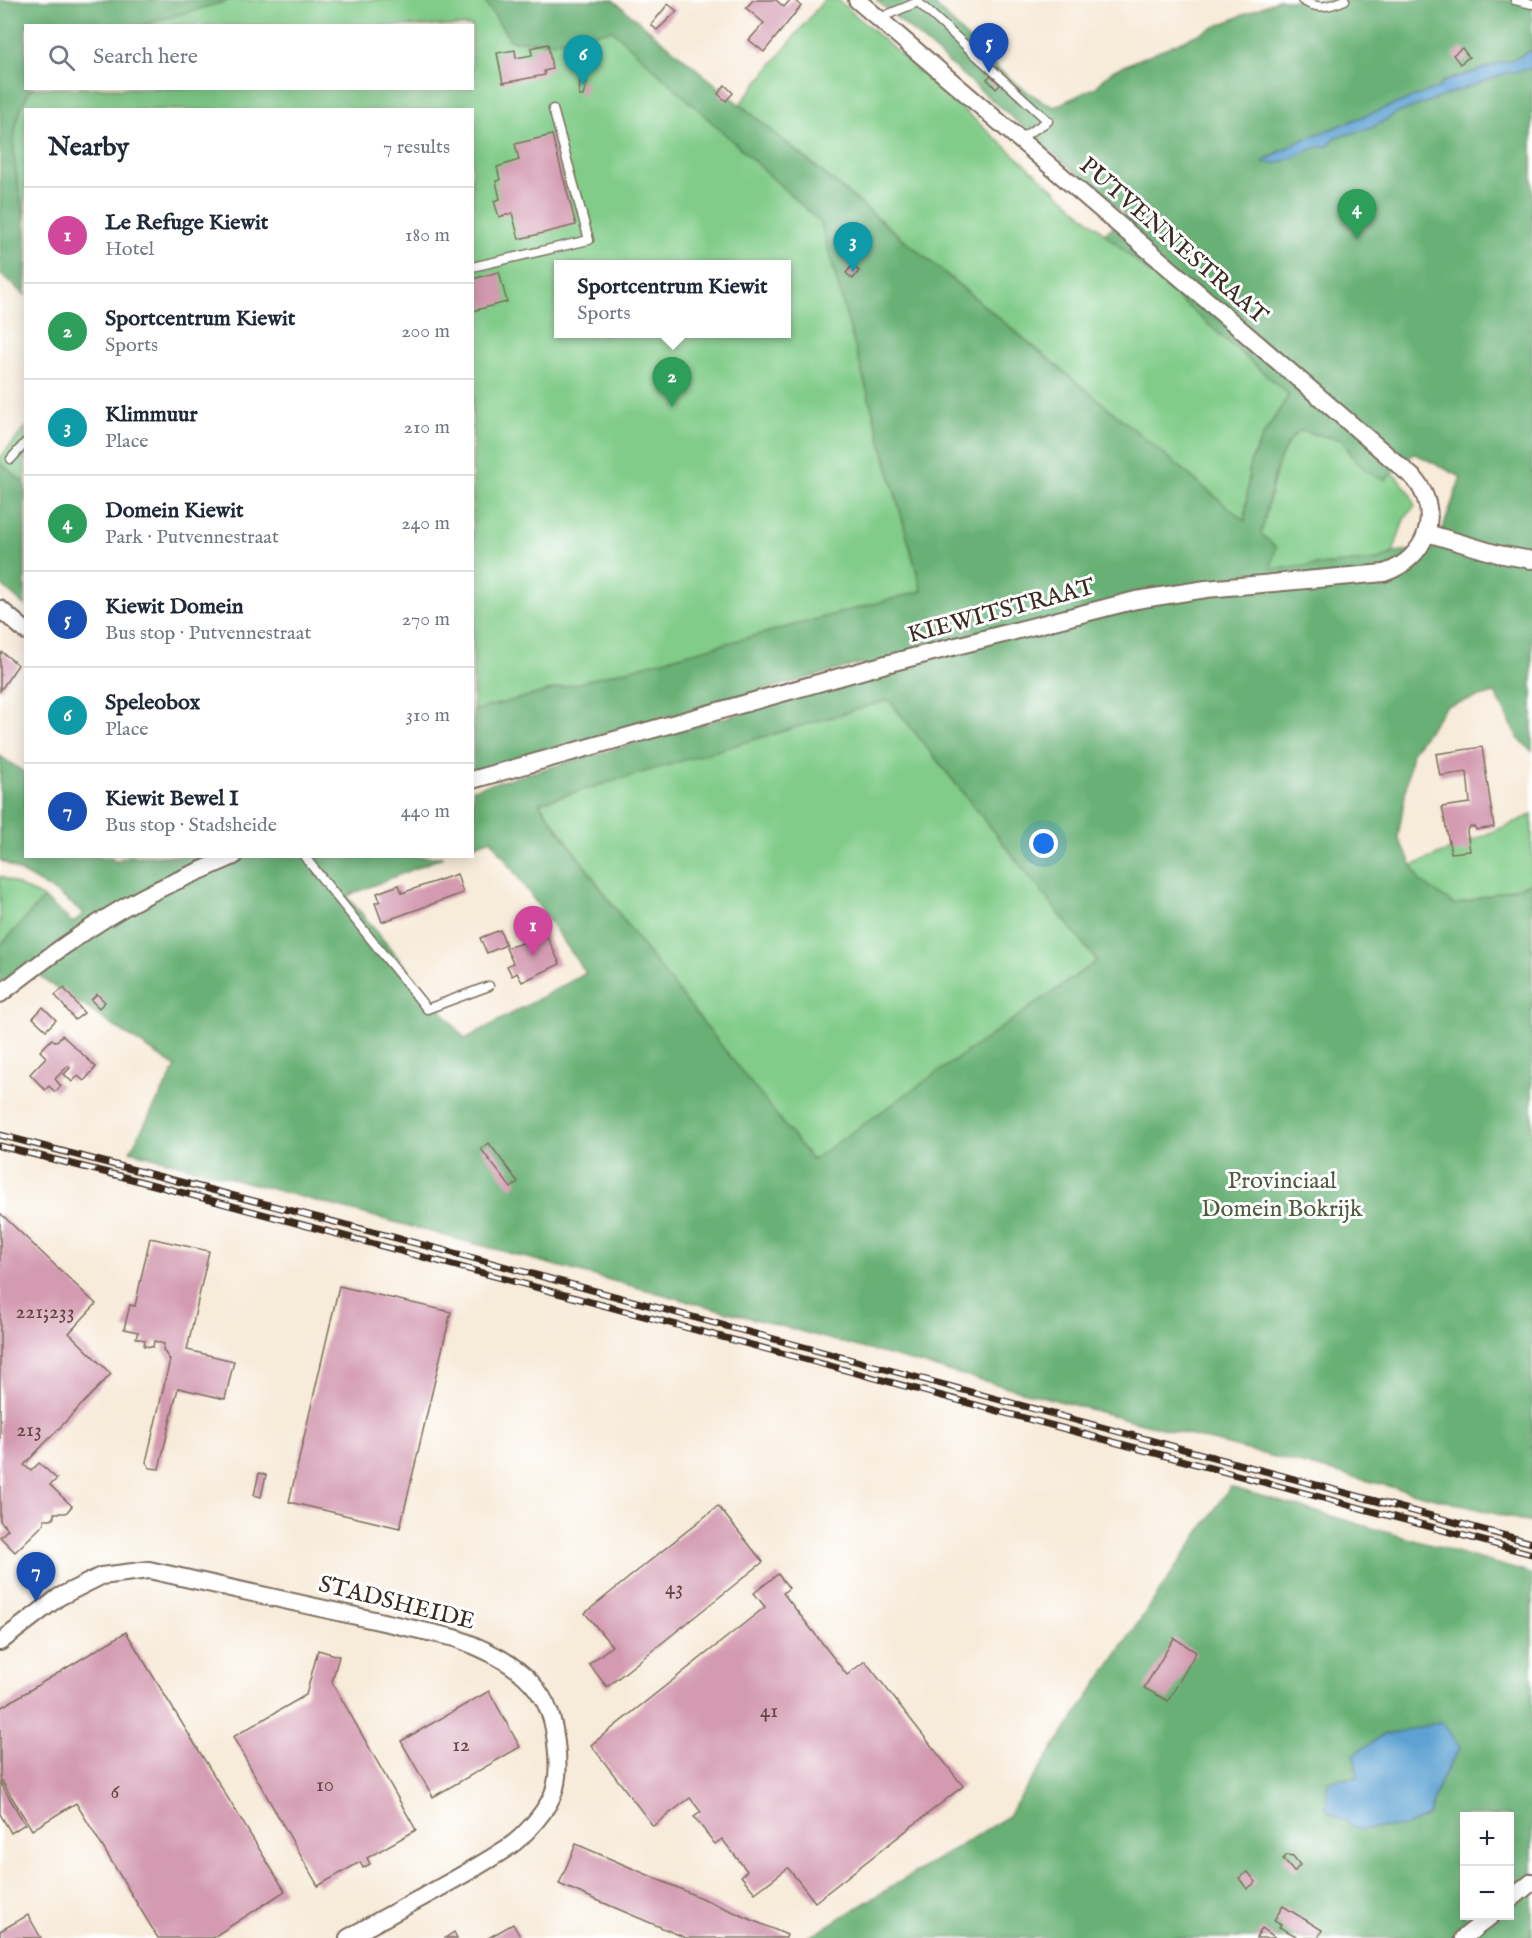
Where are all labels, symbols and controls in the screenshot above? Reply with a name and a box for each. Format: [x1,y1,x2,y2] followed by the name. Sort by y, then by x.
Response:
[970,23,1008,73] pin: 5
[24,24,474,90] search box
[564,36,602,85] pin: 6
[45,41,78,74] icon: search
[93,43,198,71] text: Search here
[48,131,129,164] text: Nearby
[383,135,450,160] text: 7 results
[1072,151,1274,332] street label: PUTVENNESTRAAT
[1338,190,1376,239] pin: 4
[105,209,268,237] text: Le Refuge Kiewit
[834,222,872,272] pin: 3
[64,223,71,248] text: 1
[405,223,450,248] text: 180 m
[105,237,154,262] text: Hotel
[554,260,791,338] popup
[577,273,768,301] text: Sportcentrum Kiewit
[577,301,630,326] text: Sports
[105,305,295,333] text: Sportcentrum Kiewit
[63,319,72,344] text: 2
[401,319,450,344] text: 200 m
[105,333,158,358] text: Sports
[652,358,692,407] pin: 2
[105,401,198,429] text: Klimmuur
[64,415,71,440] text: 3
[404,415,450,440] text: 210 m
[105,429,148,454] text: Place
[105,497,244,525] text: Domein Kiewit
[63,511,72,536] text: 4
[401,511,450,536] text: 240 m
[105,525,279,550] text: Park · Putvennestraat
[905,571,1099,651] street label: KIEWITSTRAAT
[105,593,244,621] text: Kiewit Domein
[64,607,71,632] text: 5
[402,607,450,632] text: 270 m
[105,621,311,646] text: Bus stop · Putvennestraat
[105,689,200,717] text: Speleobox
[63,703,72,728] text: 6
[406,703,450,728] text: 310 m
[105,717,148,742] text: Place
[105,785,239,813] text: Kiewit Bewel I
[63,799,72,824] text: 7
[401,799,450,824] text: 440 m
[105,813,277,838] text: Bus stop · Stadsheide
[1029,829,1058,858] your location
[514,906,552,956] pin: 1
[1201,1166,1363,1225] park label: Provinciaal Domein Bokrijk
[16,1299,74,1326] house number: 221;233
[16,1417,42,1444] house number: 213
[16,1552,56,1602] pin: 7
[315,1569,478,1638] street label: STADSHEIDE
[665,1575,683,1602] house number: 43
[760,1698,778,1725] house number: 41
[452,1732,470,1759] house number: 12
[316,1772,334,1799] house number: 10
[111,1779,121,1806] house number: 6
[1460,1812,1514,1920] map controls
[1460,1812,1514,1866] button: +
[1460,1866,1514,1920] button: −

